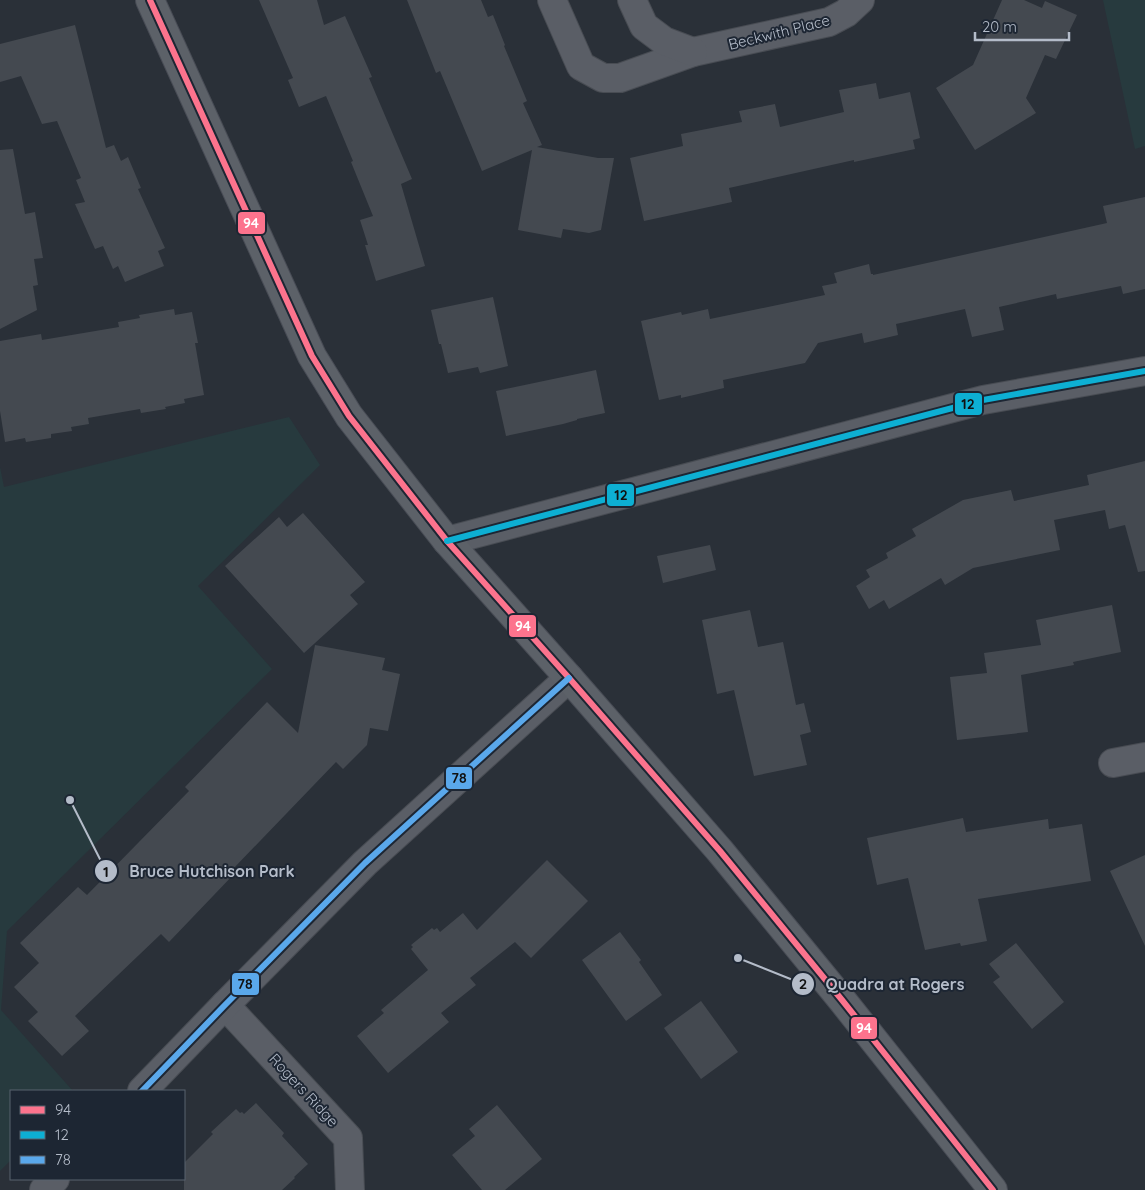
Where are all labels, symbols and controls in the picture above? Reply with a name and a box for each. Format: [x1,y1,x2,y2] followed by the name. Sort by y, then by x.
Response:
[726,10,832,54] street label: Beckwith Place
[975,10,1069,42] scale bar
[982,17,1017,36] text: 20 m
[237,211,266,235] line badge: 94
[243,214,259,232] text: 94
[954,392,983,416] line badge: 12
[961,395,975,413] text: 12
[606,483,635,507] line badge: 12
[614,486,628,504] text: 12
[508,614,537,638] line badge: 94
[515,617,531,635] text: 94
[445,766,473,790] line badge: 78
[451,769,467,787] text: 78
[94,856,304,887] callout: Bruce Hutchison Park
[129,861,295,881] text: Bruce Hutchison Park
[103,862,109,881] text: 1
[790,969,974,1000] callout: Quadra at Rogers
[231,972,260,996] line badge: 78
[799,974,807,993] text: 2
[826,974,965,994] text: Quadra at Rogers
[237,975,253,993] text: 78
[850,1016,878,1040] line badge: 94
[856,1019,872,1037] text: 94
[265,1049,343,1131] street label: Rogers Ridge
[10,1090,185,1180] legend
[55,1100,71,1119] text: 94
[55,1125,69,1144] text: 12
[55,1150,71,1169] text: 78

